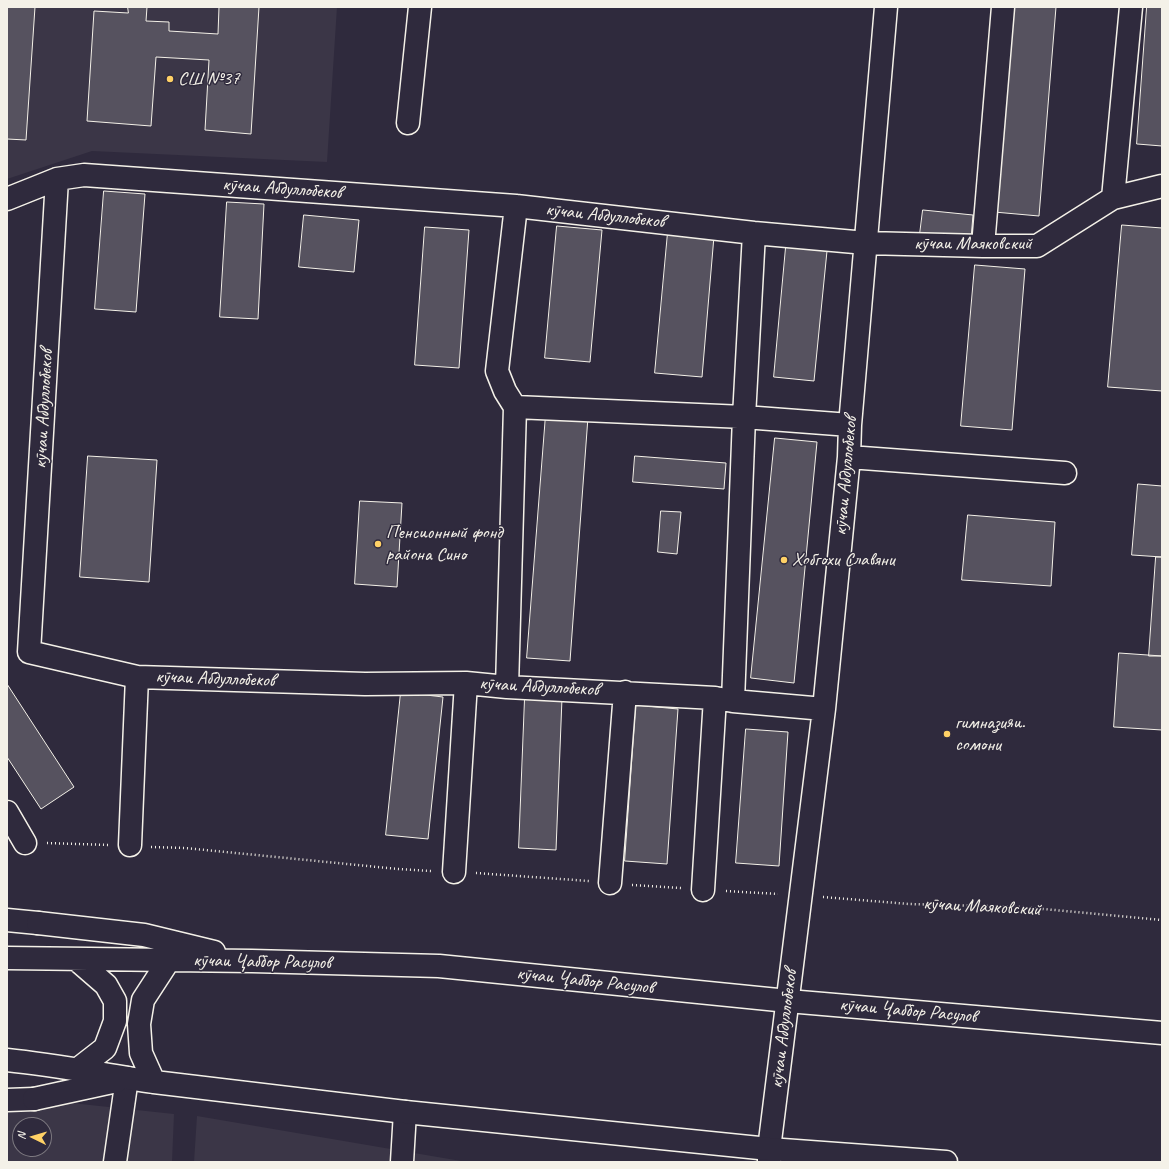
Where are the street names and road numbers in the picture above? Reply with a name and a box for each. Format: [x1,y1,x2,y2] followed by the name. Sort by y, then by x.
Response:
[222,173,342,205] street label: кӯчаи Абдуллобеков
[544,198,666,234] street label: кӯчаи Абдуллобеков
[914,233,1032,255] street label: кӯчаи Маяковский
[29,349,59,469] street label: кӯчаи Абдуллобеков
[829,416,863,536] street label: кӯчаи Абдуллобеков
[155,666,275,692] street label: кӯчаи Абдуллобеков
[479,672,599,702] street label: кӯчаи Абдуллобеков
[923,893,1041,921] street label: кӯчаи Маяковский
[193,949,331,975] street label: кӯчаи Ҷаббор Расулов
[515,962,655,1000] street label: кӯчаи Ҷаббор Расулов
[765,968,803,1090] street label: кӯчаи Абдуллобеков
[838,994,978,1028] street label: кӯчаи Ҷаббор Расулов

